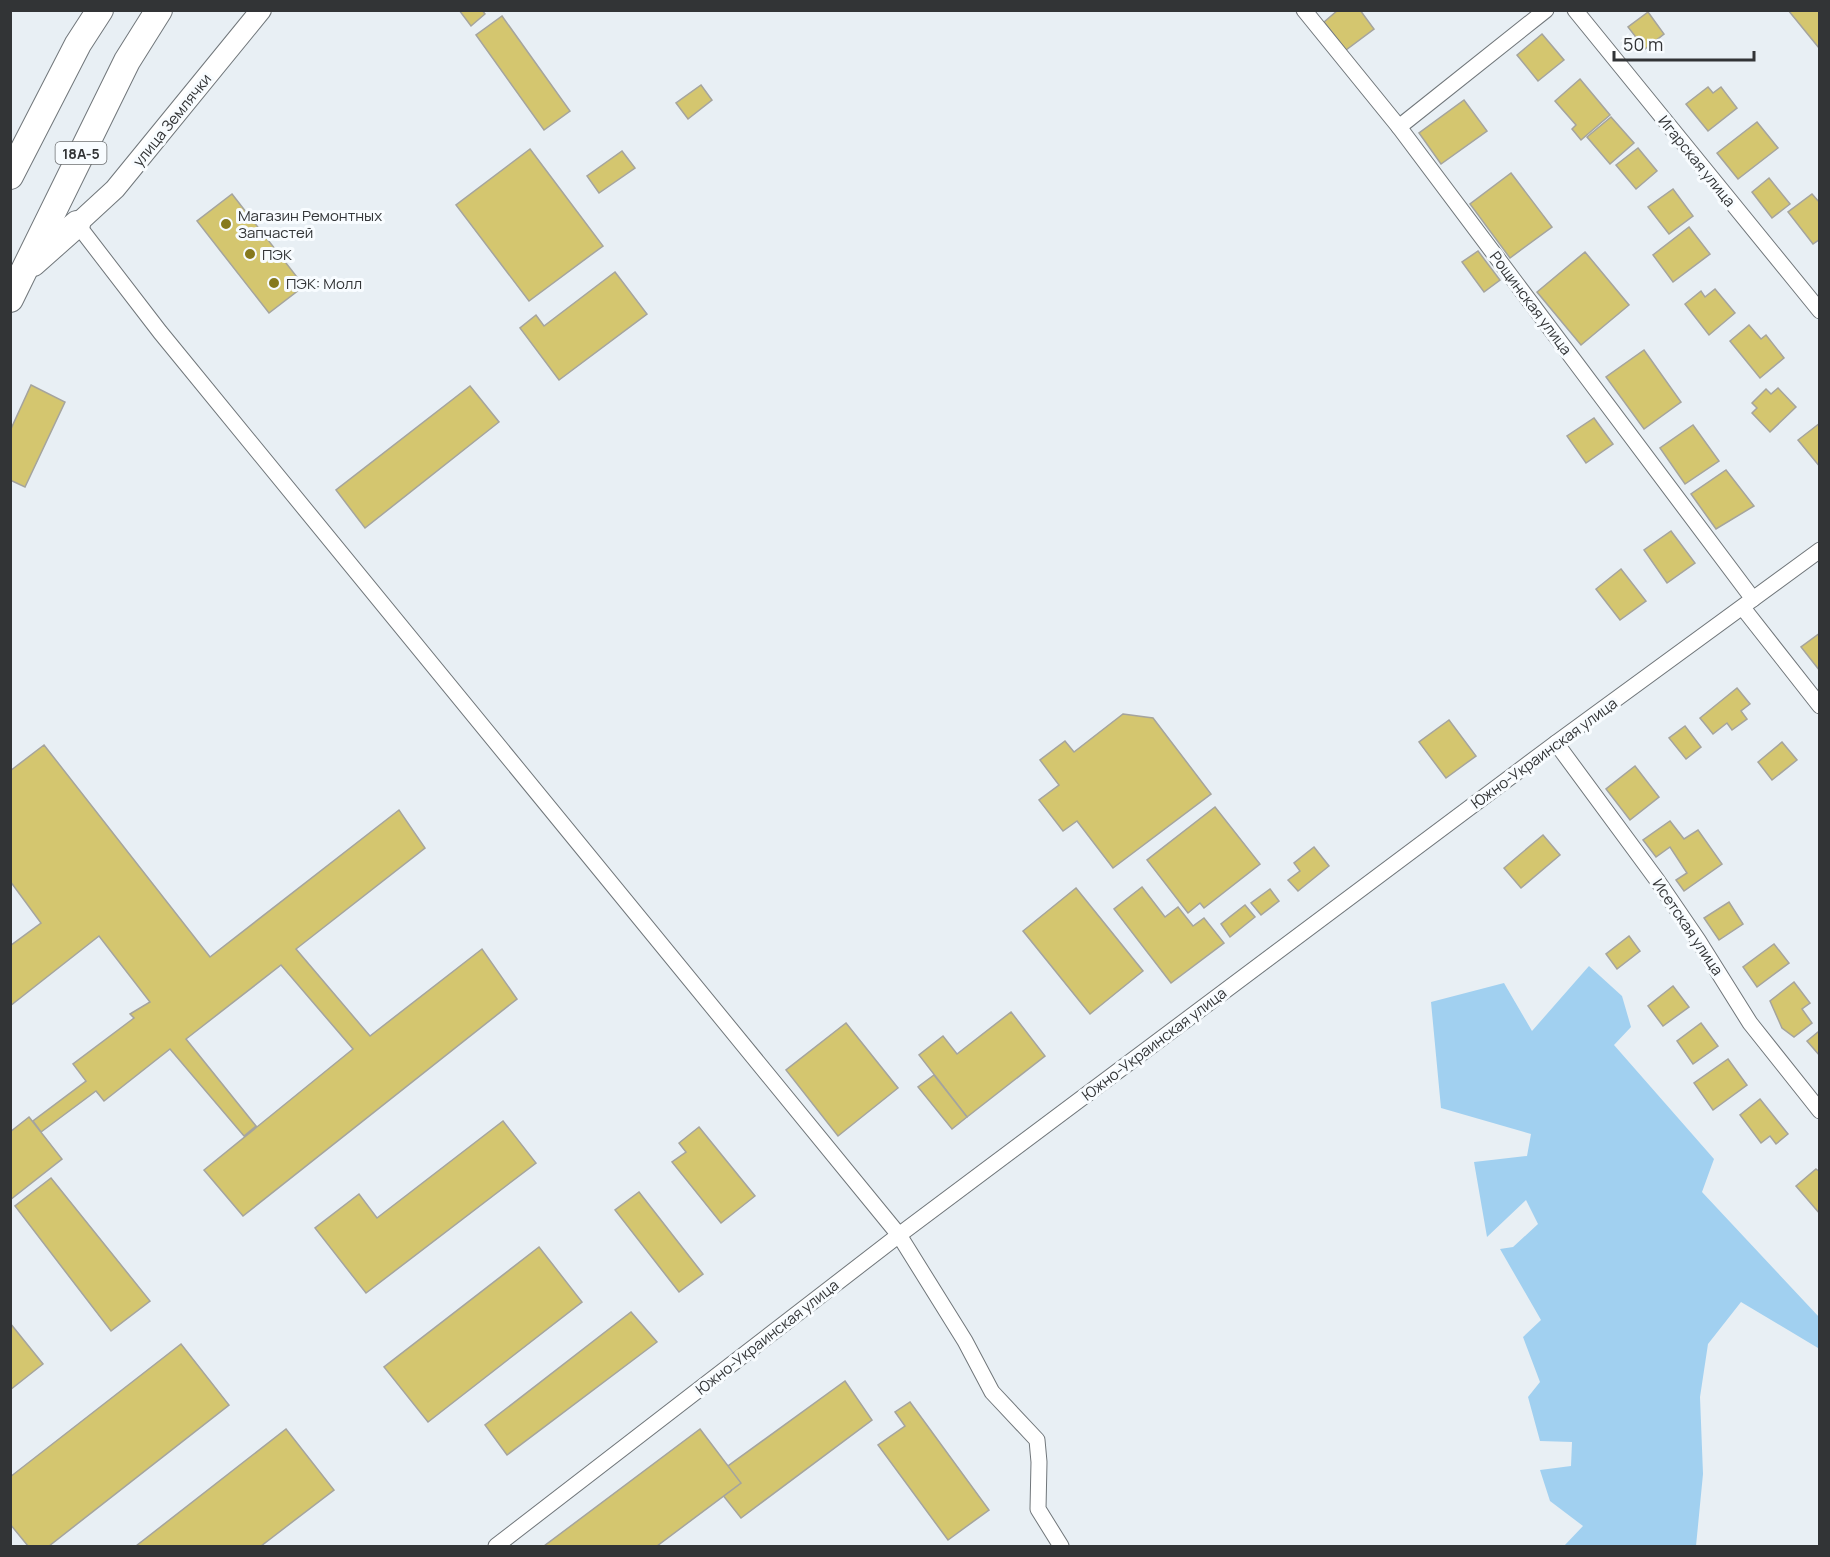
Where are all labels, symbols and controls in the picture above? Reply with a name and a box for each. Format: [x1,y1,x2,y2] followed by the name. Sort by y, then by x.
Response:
[1614,24,1754,62] scale bar
[1623,32,1663,56] text: 50 m
[128,69,216,171] street label: улица Землячки
[1654,111,1740,211] street label: Игарская улица
[56,142,106,164] road number: 18А-5
[238,205,382,243] place label: Магазин Ремонтных Запчастей
[219,217,233,231] marker: Магазин Ремонтных Запчастей
[262,244,292,265] place label: ПЭК
[243,247,257,261] marker: ПЭК
[1485,247,1577,359] street label: Рощинская улица
[286,273,362,294] place label: ПЭК: Молл
[267,276,281,290] marker: ПЭК: Молл
[1466,693,1622,813] street label: Южно-Украинская улица
[1648,875,1728,979] street label: Исетская улица
[1077,983,1231,1105] street label: Южно-Украинская улица
[691,1274,843,1400] street label: Южно-Украинская улица

